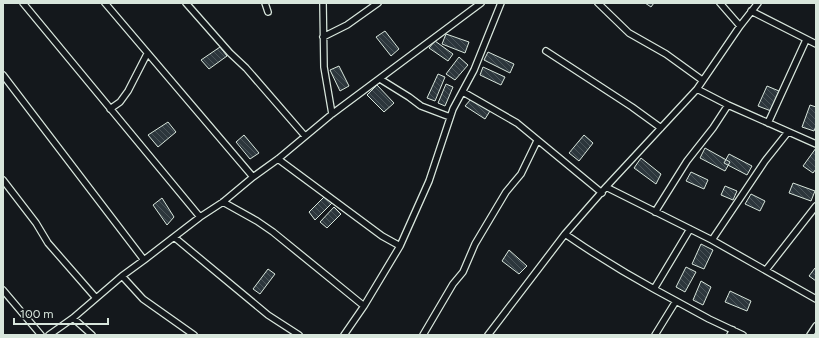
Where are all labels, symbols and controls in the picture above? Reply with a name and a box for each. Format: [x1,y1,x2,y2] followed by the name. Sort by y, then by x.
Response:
[14,300,108,326] scale bar
[20,307,54,321] text: 100 m

